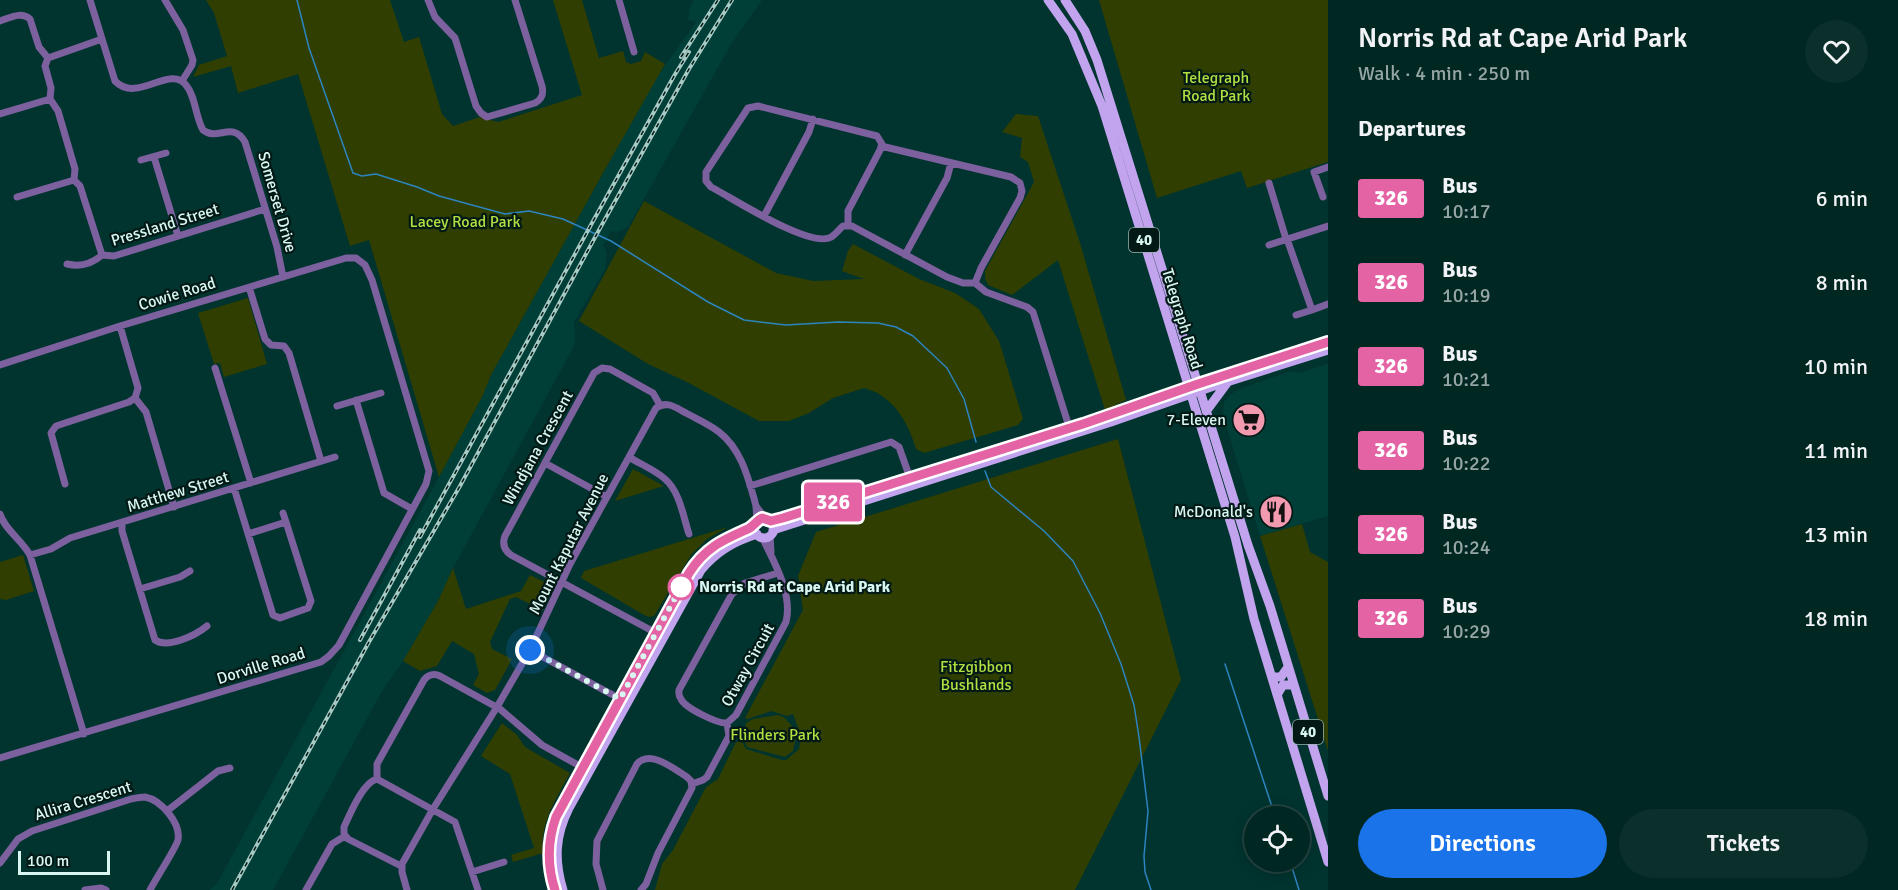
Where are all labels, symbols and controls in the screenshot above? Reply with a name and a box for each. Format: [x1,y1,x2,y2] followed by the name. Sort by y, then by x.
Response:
[1805,20,1868,83] button: heart
[1358,21,1687,55] text: Norris Rd at Cape Arid Park
[1358,61,1530,86] text: Walk · 4 min · 250 m
[1182,68,1250,106] park label: Telegraph Road Park
[1358,115,1466,142] text: Departures
[253,149,301,255] street label: Somerset Drive
[1442,172,1477,199] text: Bus
[1374,185,1408,211] text: 326
[1816,185,1868,212] text: 6 min
[109,199,222,251] street label: Pressland Street
[1442,199,1491,224] text: 10:17
[409,212,521,232] park label: Lacey Road Park
[1129,228,1159,252] road number: 40
[1442,256,1477,283] text: Bus
[1157,266,1207,372] street label: Telegraph Road
[1374,269,1408,295] text: 326
[1816,269,1868,296] text: 8 min
[136,273,218,315] street label: Cowie Road
[1442,283,1491,308] text: 10:19
[1442,340,1477,367] text: Bus
[1374,353,1408,379] text: 326
[1804,353,1868,380] text: 10 min
[1442,367,1491,392] text: 10:21
[498,387,578,509] street label: Windjana Crescent
[1231,402,1267,438] supermarket icon: 7-Eleven
[1167,410,1226,430] place label: 7-Eleven
[1442,424,1477,451] text: Bus
[1374,437,1408,463] text: 326
[1804,437,1868,464] text: 11 min
[1442,451,1491,476] text: 10:22
[125,467,232,517] street label: Matthew Street
[525,470,613,618] street label: Mount Kaputar Avenue
[798,482,868,522] line badge: 326
[816,489,850,515] text: 326
[1258,494,1294,530] restaurant icon: McDonald's
[1174,502,1253,522] place label: McDonald's
[1442,508,1477,535] text: Bus
[1374,521,1408,547] text: 326
[1804,521,1868,548] text: 13 min
[1442,535,1491,560] text: 10:24
[668,574,694,600] marker: Norris Rd at Cape Arid Park
[699,577,891,597] place label: Norris Rd at Cape Arid Park
[1442,592,1477,619] text: Bus
[1374,605,1408,631] text: 326
[1804,605,1868,632] text: 18 min
[717,619,779,710] street label: Otway Circuit
[1442,619,1491,644] text: 10:29
[515,635,545,665] your location
[214,643,308,689] street label: Dorville Road
[940,657,1012,695] park label: Fitzgibbon Bushlands
[1293,720,1323,744] road number: 40
[730,725,820,745] park label: Flinders Park
[32,777,134,825] street label: Allira Crescent
[1244,806,1310,872] map controls
[1244,806,1310,872] button: locate
[1358,809,1607,878] button: Directions
[1619,809,1868,878] button: Tickets
[18,848,110,876] scale bar
[27,851,69,871] text: 100 m

